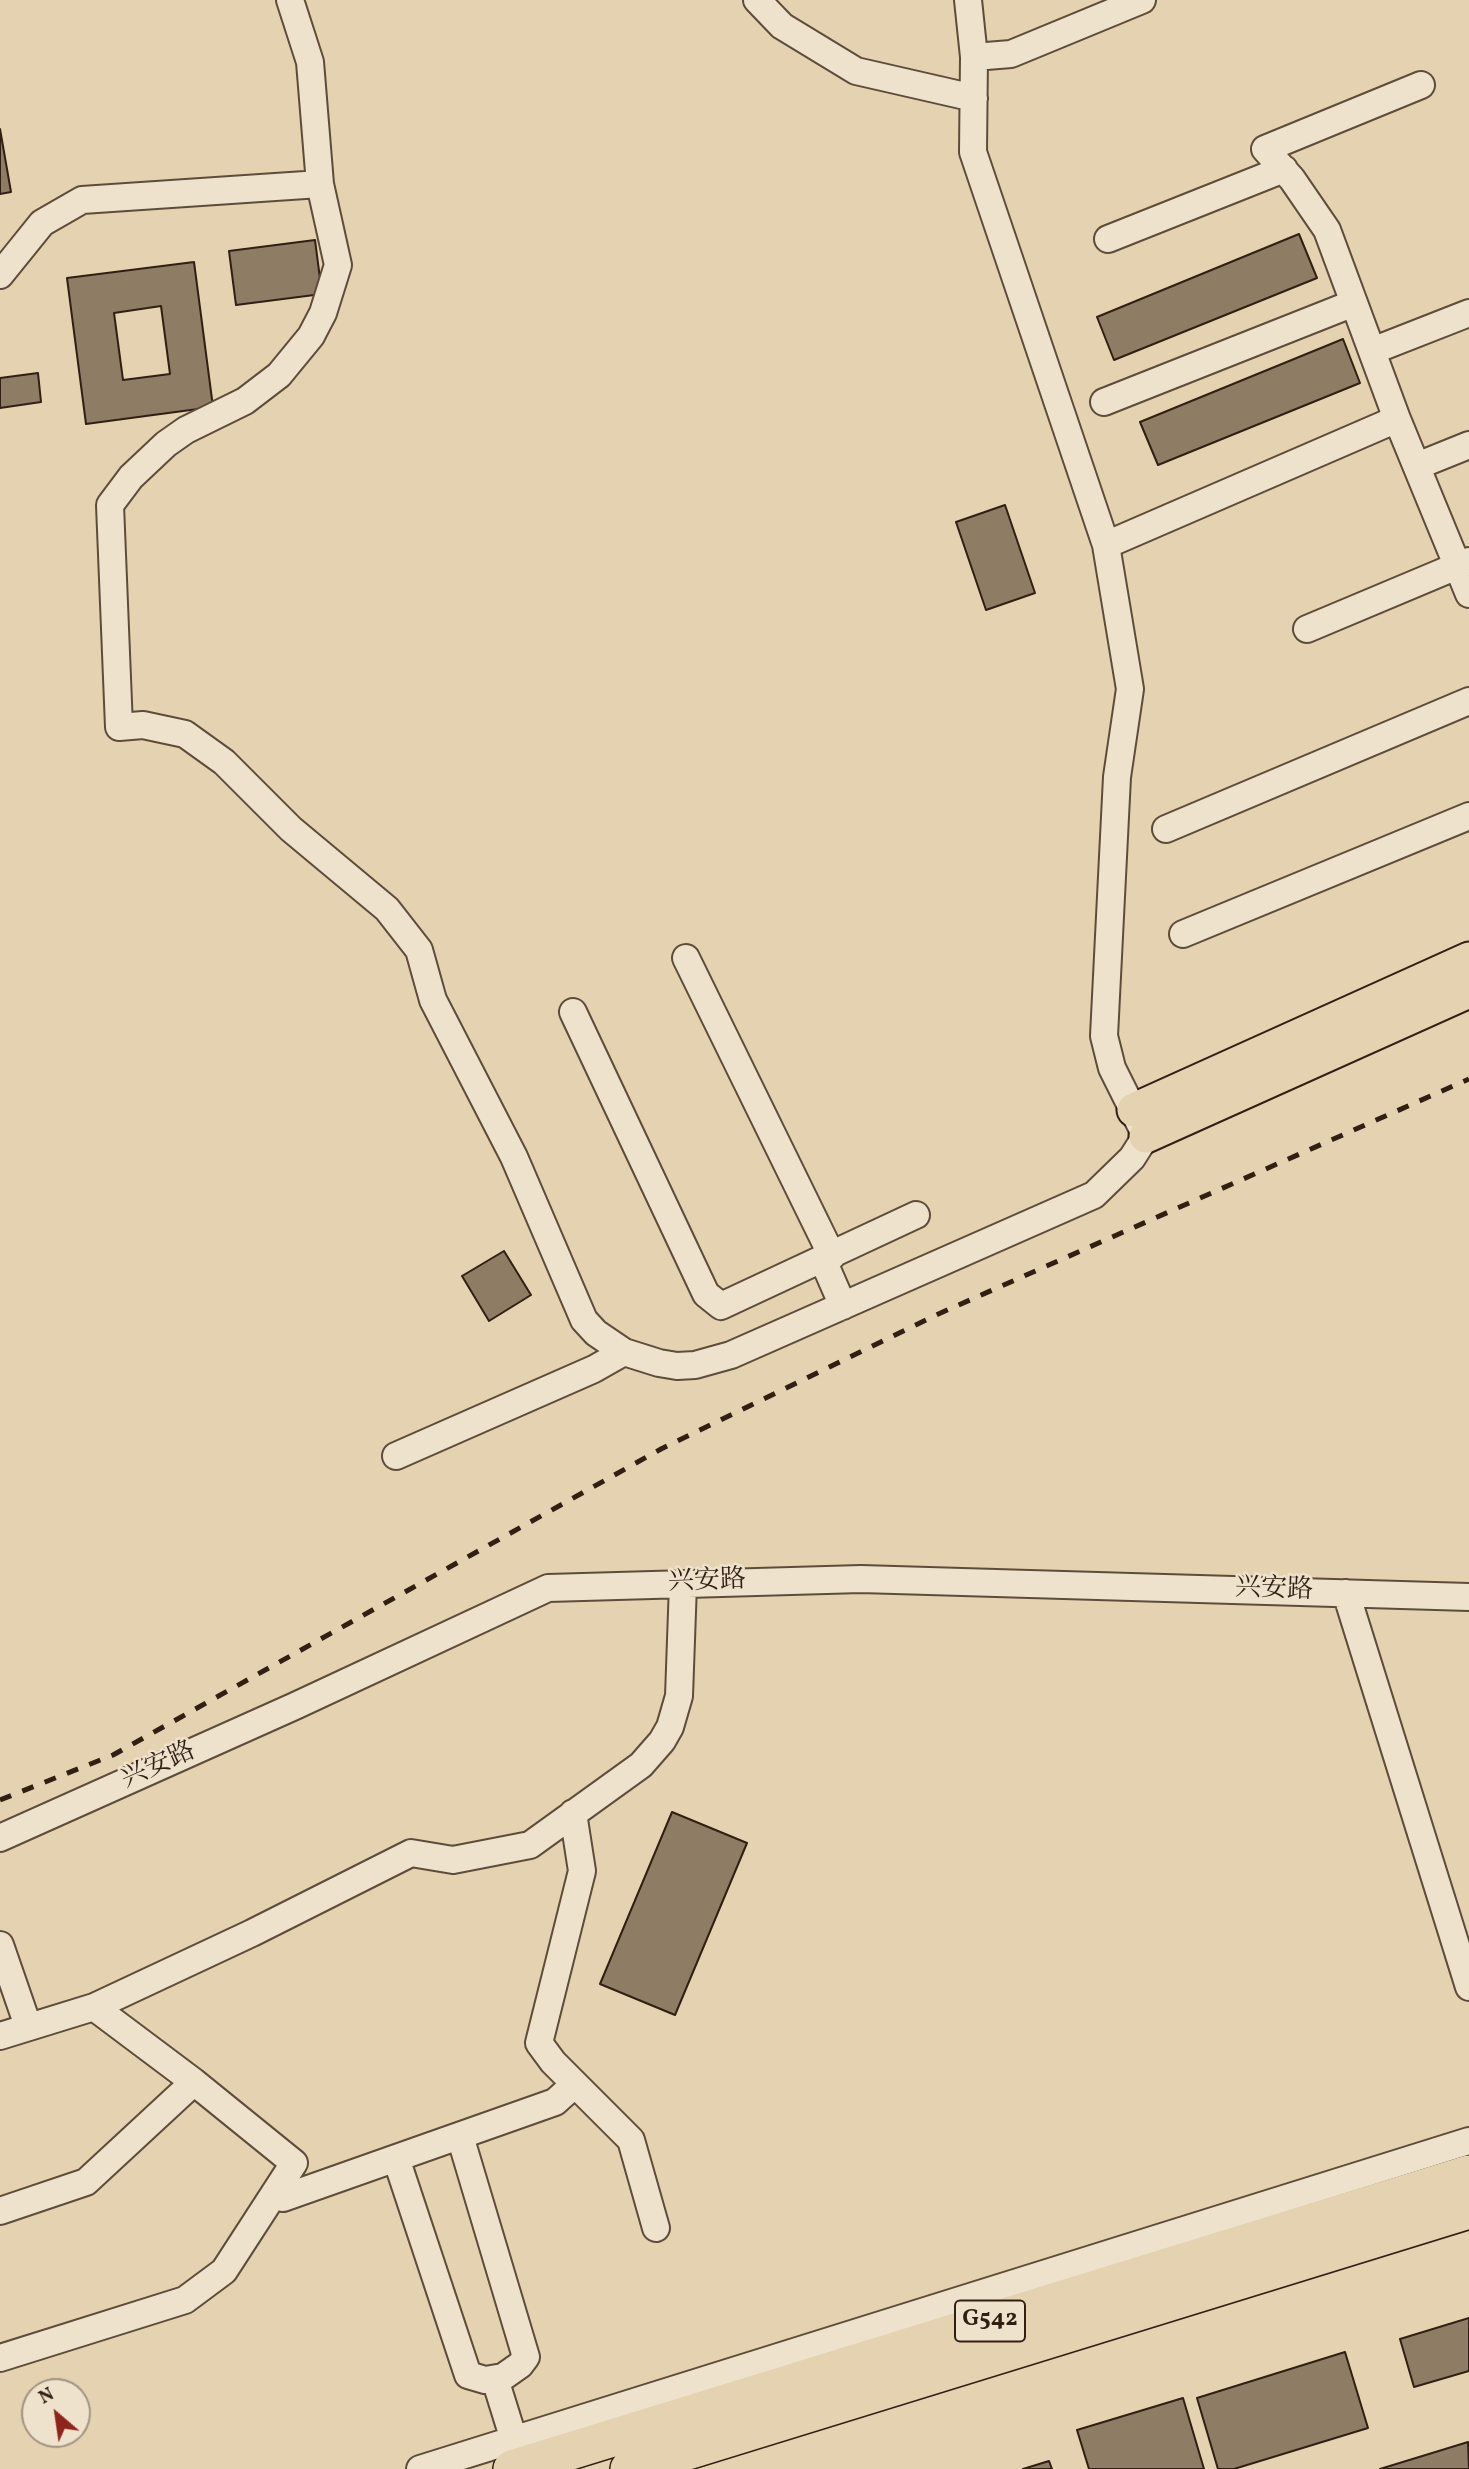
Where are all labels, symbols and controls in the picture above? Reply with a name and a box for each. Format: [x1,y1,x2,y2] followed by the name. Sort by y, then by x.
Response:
[667,1566,747,1600] street label: 兴安路
[1234,1574,1314,1608] street label: 兴安路
[117,1737,201,1797] street label: 兴安路
[955,2300,1025,2342] road number: G542
[21,2378,91,2448] north arrow
[34,2382,59,2411] text: N

